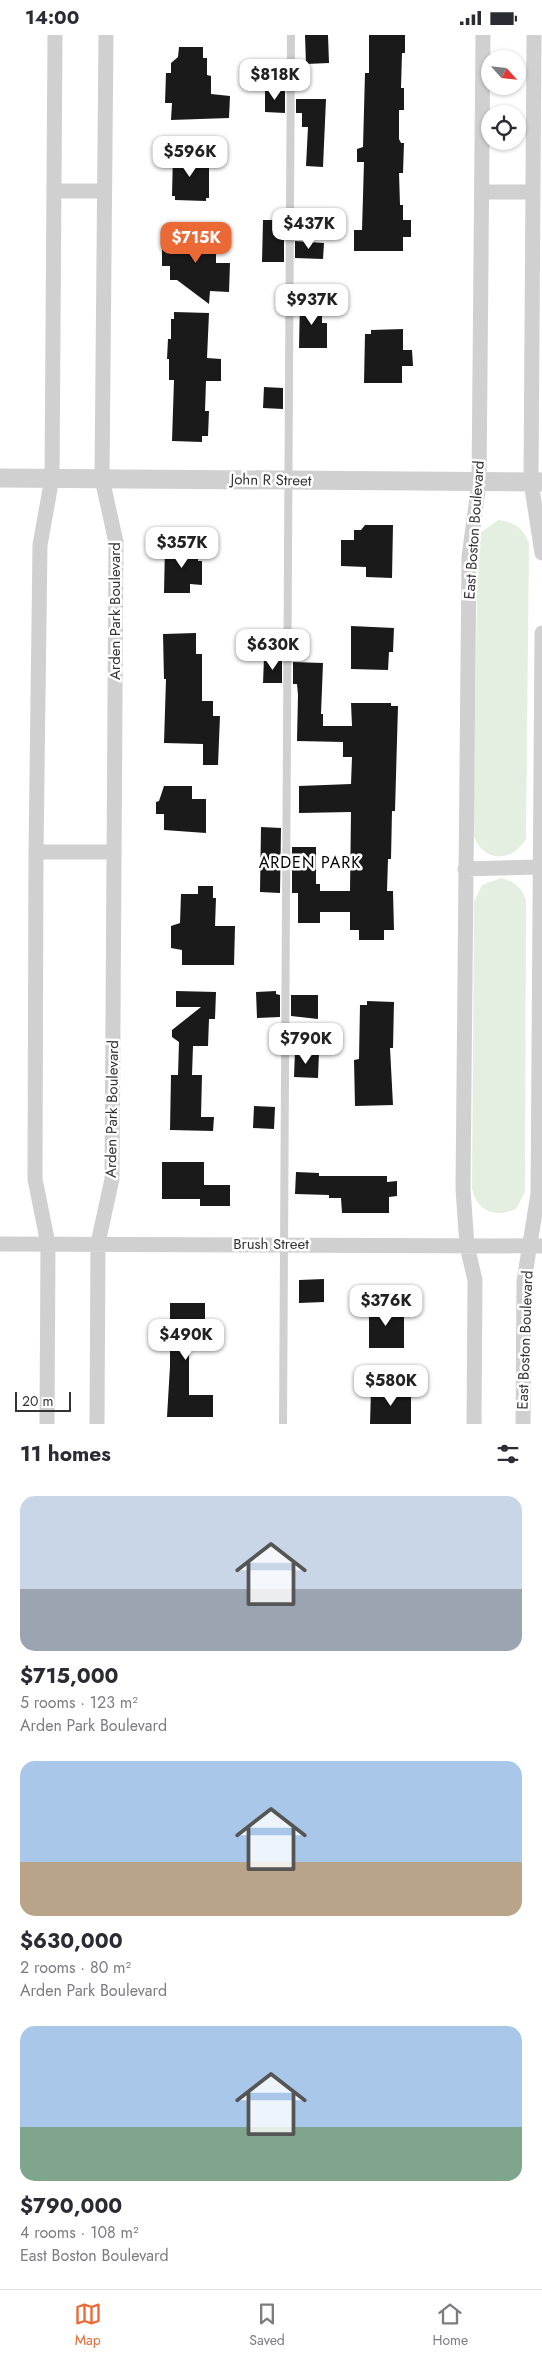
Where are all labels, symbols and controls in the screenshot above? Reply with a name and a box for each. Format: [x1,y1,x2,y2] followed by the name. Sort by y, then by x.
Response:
[25,4,79,31] text: 14:00
[481,50,526,95] north arrow
[481,50,526,150] map controls
[240,58,310,101] pin: $818K
[250,63,300,86] text: $818K
[481,105,526,150] button: locate
[155,135,225,178] pin: $596K
[164,140,216,163] text: $596K
[274,207,344,250] pin: $437K
[283,212,335,235] text: $437K
[161,221,231,264] pin: $715K
[171,226,221,249] text: $715K
[277,283,347,326] pin: $937K
[286,288,338,311] text: $937K
[458,460,490,600] street label: East Boston Boulevard
[228,468,312,492] street label: John R Street
[147,527,217,569] pin: $357K
[156,531,208,554] text: $357K
[104,542,126,680] street label: Arden Park Boulevard
[238,629,308,671] pin: $630K
[247,633,299,656] text: $630K
[259,851,361,874] district label: ARDEN PARK
[271,1023,341,1065] pin: $790K
[280,1027,332,1050] text: $790K
[100,1040,124,1178] street label: Arden Park Boulevard
[233,1233,309,1255] street label: Brush Street
[512,1270,538,1410] street label: East Boston Boulevard
[351,1285,421,1327] pin: $376K
[360,1289,412,1312] text: $376K
[151,1319,221,1361] pin: $490K
[159,1323,213,1346] text: $490K
[356,1365,426,1407] pin: $580K
[365,1369,417,1392] text: $580K
[15,1389,71,1412] scale bar
[22,1391,54,1411] text: 20 m
[20,1439,111,1469] text: 11 homes
[494,1440,522,1468] icon: filters
[226,1529,316,1619] icon: home
[20,1661,118,1691] text: $715,000
[20,1691,138,1714] text: 5 rooms · 123 m²
[20,1714,167,1737] text: Arden Park Boulevard
[226,1794,316,1884] icon: home
[20,1926,123,1956] text: $630,000
[20,1956,131,1979] text: 2 rooms · 80 m²
[20,1979,167,2002] text: Arden Park Boulevard
[226,2059,316,2149] icon: home
[20,2191,122,2221] text: $790,000
[20,2221,139,2244] text: 4 rooms · 108 m²
[20,2244,169,2267] text: East Boston Boulevard
[74,2300,102,2350] tab: Map
[249,2300,285,2350] tab: Saved
[432,2300,468,2350] tab: Home

